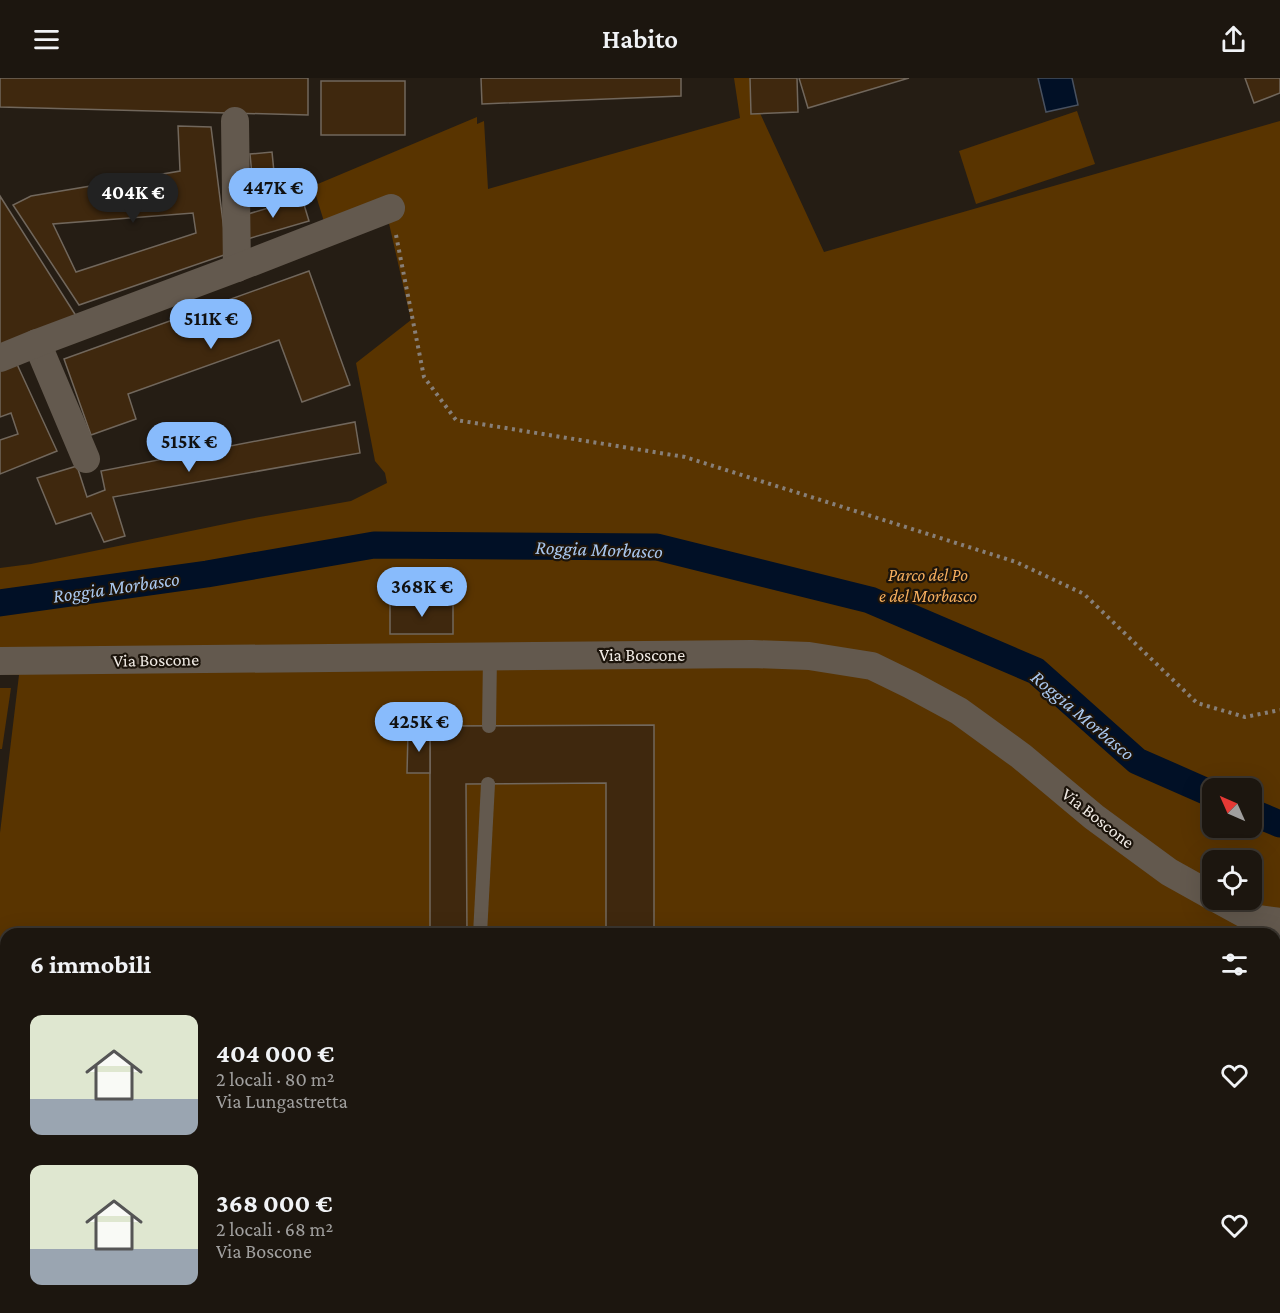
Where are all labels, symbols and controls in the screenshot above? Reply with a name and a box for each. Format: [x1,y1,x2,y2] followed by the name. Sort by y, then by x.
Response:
[30,23,63,56] icon: menu
[1217,23,1250,56] icon: share
[602,24,678,54] text: Habito
[224,168,322,219] pin: 447K €
[84,173,182,224] pin: 404K €
[243,176,303,198] text: 447K €
[101,181,165,203] text: 404K €
[162,299,260,350] pin: 511K €
[184,307,238,329] text: 511K €
[140,422,238,473] pin: 515K €
[161,430,217,452] text: 515K €
[535,536,663,563] water label: Roggia Morbasco
[879,565,977,606] park label: Parco del Po e del Morbasco
[51,567,181,608] water label: Roggia Morbasco
[373,567,471,618] pin: 368K €
[391,575,453,597] text: 368K €
[599,645,685,665] street label: Via Boscone
[113,649,199,671] street label: Via Boscone
[1026,666,1139,765] water label: Roggia Morbasco
[370,702,468,753] pin: 425K €
[389,710,449,732] text: 425K €
[1202,778,1262,838] north arrow
[1202,778,1262,910] map controls
[1058,784,1138,852] street label: Via Boscone
[1202,850,1262,910] button: locate
[1218,948,1251,981] icon: filters
[30,950,151,979] text: 6 immobili
[78,1039,150,1111] icon: home
[216,1039,334,1068] text: 404 000 €
[1218,1059,1251,1092] icon: heart
[216,1068,335,1090] text: 2 locali · 80 m²
[216,1090,348,1112] text: Via Lungastretta
[78,1189,150,1261] icon: home
[216,1189,332,1218] text: 368 000 €
[1218,1209,1251,1242] icon: heart
[216,1218,333,1240] text: 2 locali · 68 m²
[216,1240,312,1262] text: Via Boscone

